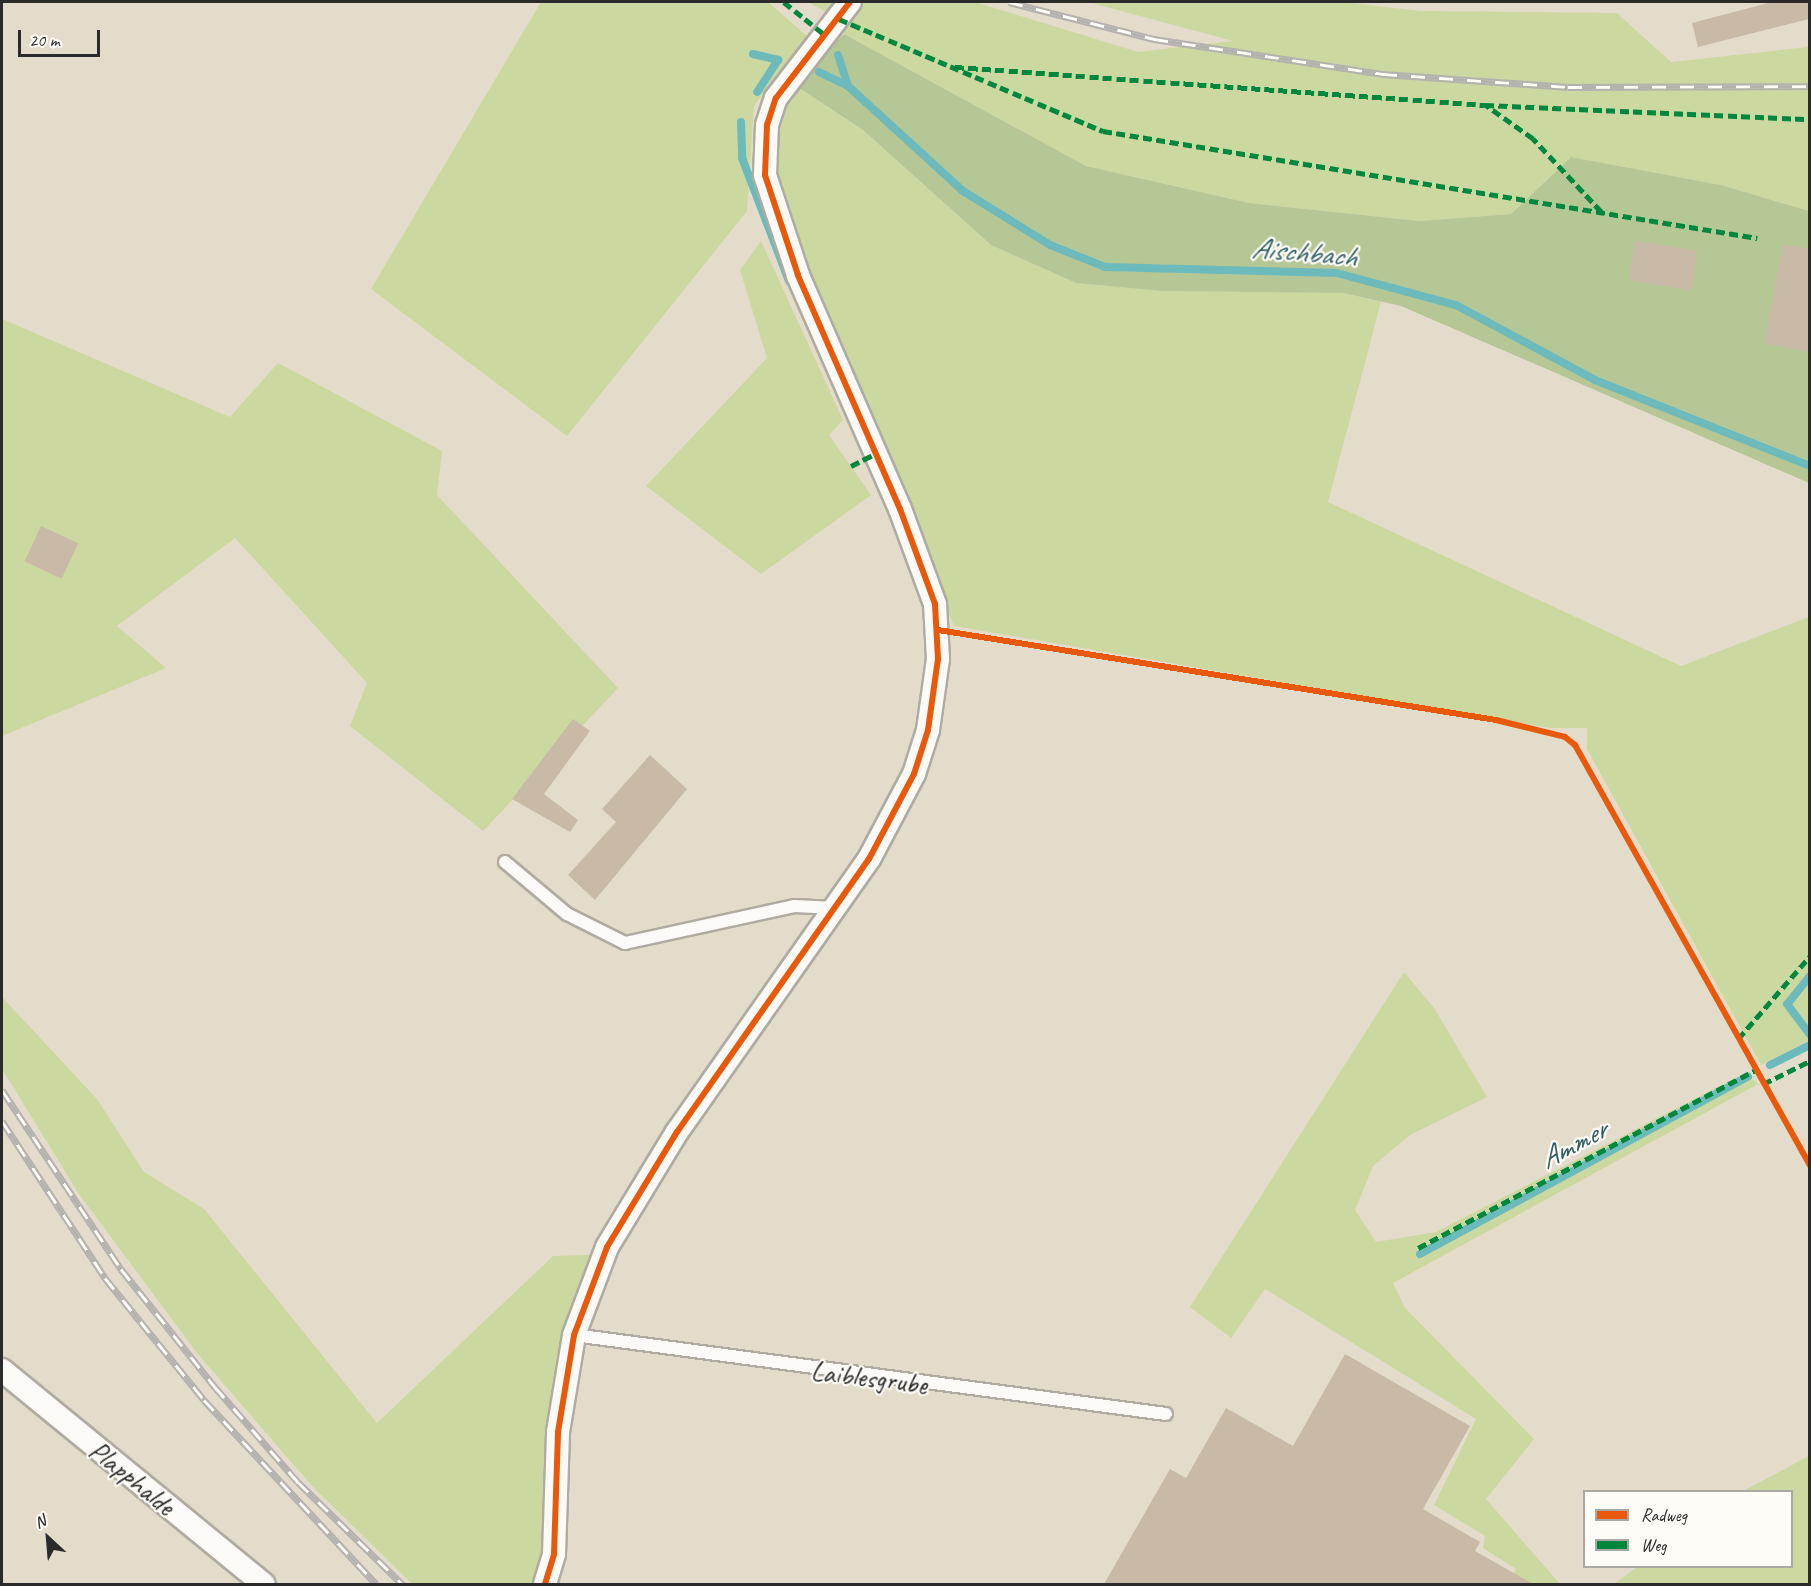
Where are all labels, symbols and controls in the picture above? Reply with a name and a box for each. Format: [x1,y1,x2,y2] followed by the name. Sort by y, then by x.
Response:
[21,18,104,56] scale bar
[29,29,60,51] text: 20 m
[1250,230,1358,274] water label: Aischbach
[1533,1111,1613,1177] water label: Ammer
[809,1354,929,1402] street label: Laiblesgrube
[82,1433,182,1523] street label: Plapphalde
[1583,1490,1793,1568] legend
[1641,1504,1687,1526] text: Radweg
[18,1508,78,1568] north arrow
[31,1511,49,1533] text: N
[1641,1534,1666,1556] text: Weg

